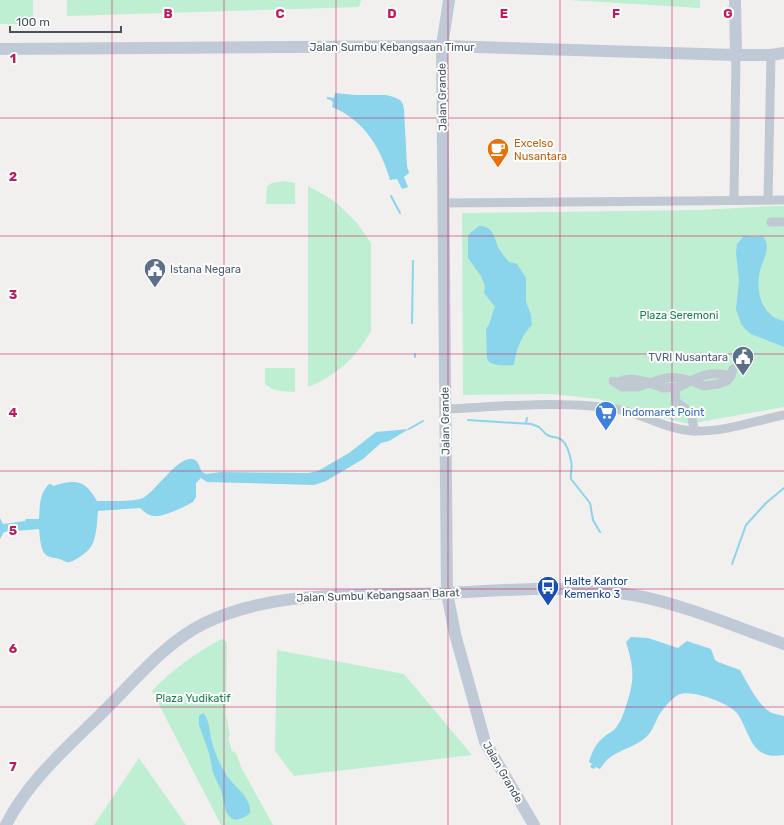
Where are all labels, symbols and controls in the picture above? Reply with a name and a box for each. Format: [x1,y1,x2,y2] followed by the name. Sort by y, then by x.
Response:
[163,6,173,21] text: B
[275,6,285,21] text: C
[387,6,397,21] text: D
[500,6,508,21] text: E
[612,6,620,21] text: F
[723,6,733,21] text: G
[10,8,121,34] scale bar
[16,15,50,29] text: 100 m
[310,41,475,54] street label: Jalan Sumbu Kebangsaan Timur
[10,51,16,66] text: 1
[435,63,450,131] street label: Jalan Grande
[485,136,511,169] cafe icon: Excelso Nusantara
[514,137,567,163] place label: Excelso Nusantara
[9,169,17,184] text: 2
[142,256,168,289] public building icon: Istana Negara
[170,263,241,276] place label: Istana Negara
[9,287,18,302] text: 3
[640,309,718,322] park label: Plaza Seremoni
[730,344,756,377] public building icon: TVRI Nusantara
[648,351,728,364] place label: TVRI Nusantara
[438,387,453,455] street label: Jalan Grande
[593,399,619,432] supermarket icon: Indomaret Point
[9,405,18,420] text: 4
[622,406,705,419] place label: Indomaret Point
[9,523,17,538] text: 5
[535,574,561,607] bus stop icon: Halte Kantor Kemenko 3
[564,575,629,601] place label: Halte Kantor Kemenko 3
[296,586,461,605] street label: Jalan Sumbu Kebangsaan Barat
[9,641,18,656] text: 6
[156,692,231,705] park label: Plaza Yudikatif
[480,739,525,805] street label: Jalan Grande
[9,759,17,774] text: 7

